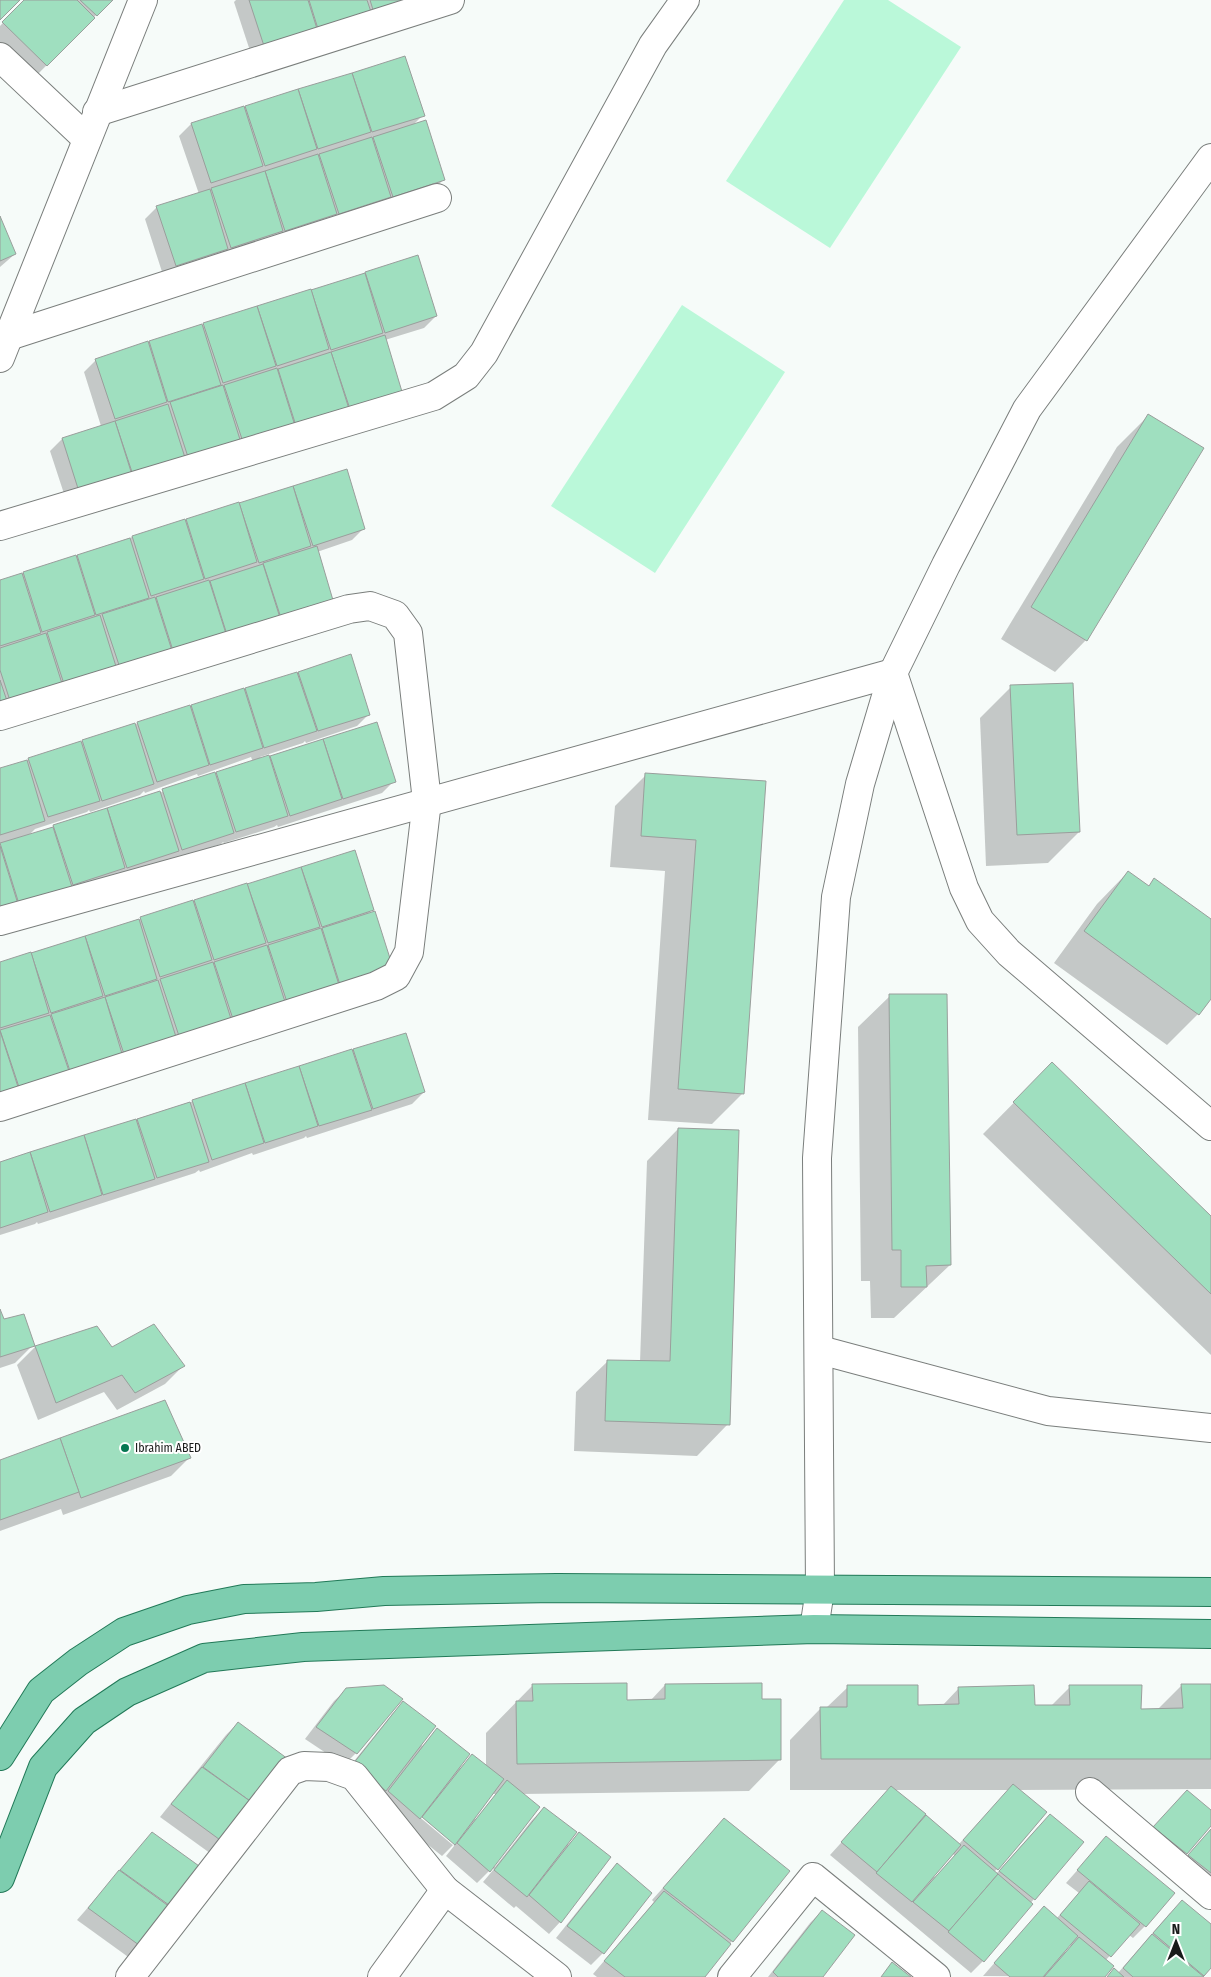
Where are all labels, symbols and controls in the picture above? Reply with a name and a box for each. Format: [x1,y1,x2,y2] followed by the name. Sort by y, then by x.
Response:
[135,1441,201,1455] place label: Ibrahim ABED
[119,1442,131,1454] marker: Ibrahim ABED
[1151,1917,1201,1967] north arrow
[1172,1921,1180,1938] text: N

